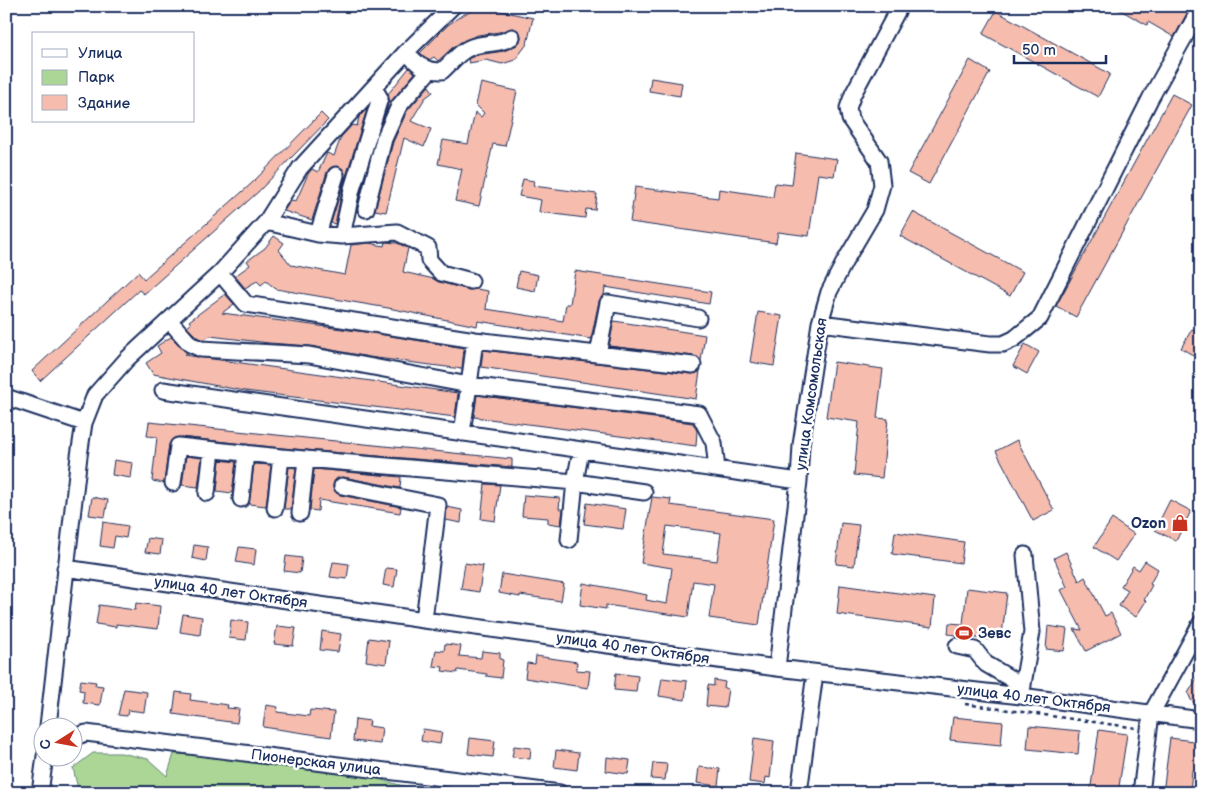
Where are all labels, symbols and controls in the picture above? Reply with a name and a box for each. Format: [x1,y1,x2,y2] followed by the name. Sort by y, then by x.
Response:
[32,32,195,122] legend
[1014,32,1107,64] scale bar
[1022,41,1056,60] text: 50 m
[78,44,123,63] text: Улица
[78,68,115,87] text: Парк
[78,94,130,113] text: Здание
[791,317,832,472] street label: улица Комсомольская
[1170,513,1190,533] shop icon: Ozon
[1131,514,1166,533] place label: Ozon
[153,572,309,613] street label: улица 40 лет Октября
[954,623,974,643] sports icon: Зевс
[978,624,1012,643] place label: Зевс
[555,628,711,669] street label: улица 40 лет Октября
[956,680,1112,717] street label: улица 40 лет Октября
[32,716,82,766] north arrow
[36,738,55,751] text: С
[250,745,382,780] street label: Пионерская улица

